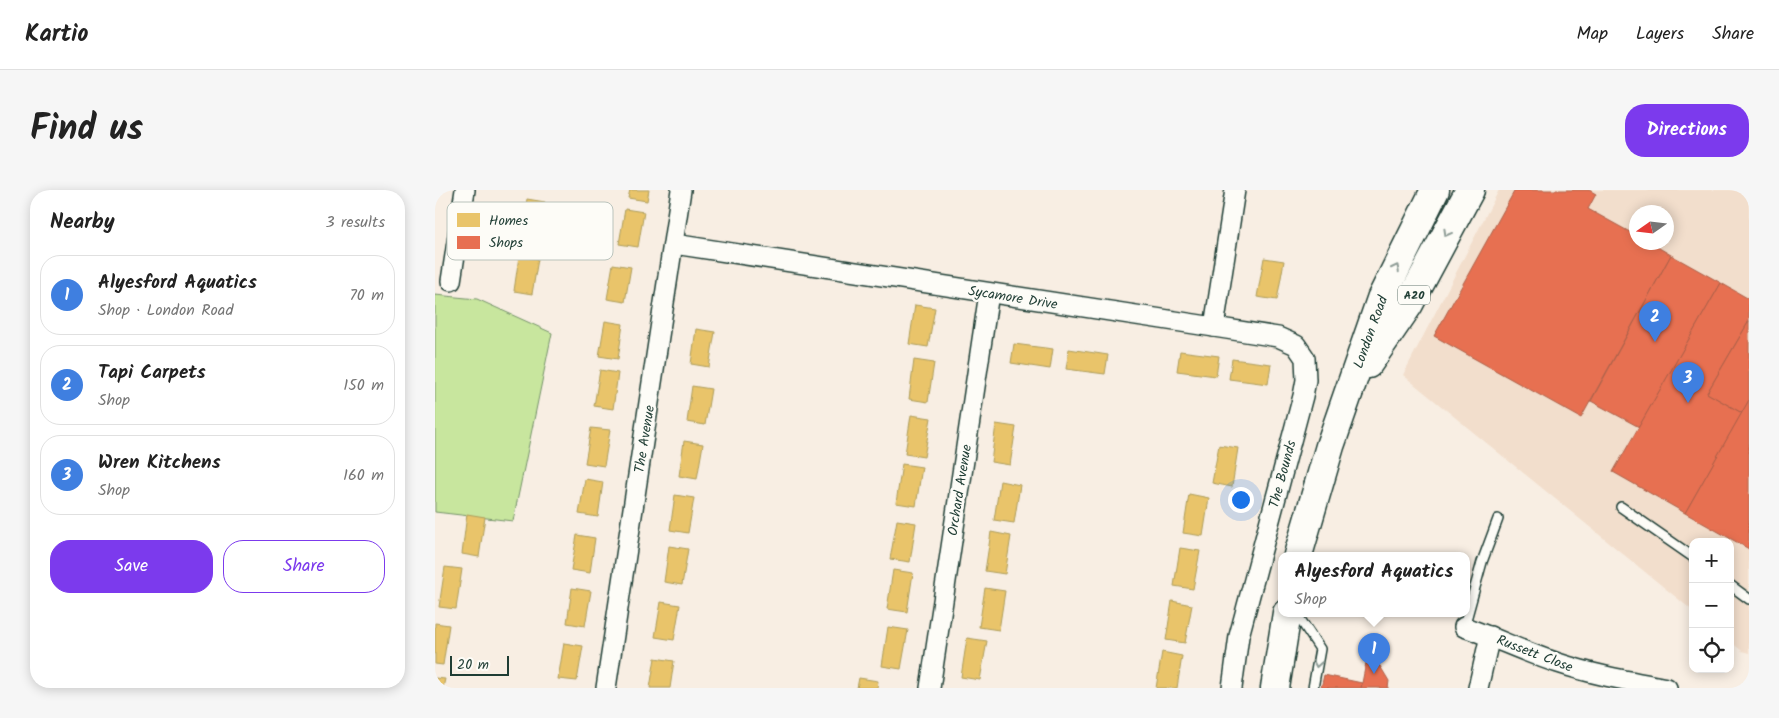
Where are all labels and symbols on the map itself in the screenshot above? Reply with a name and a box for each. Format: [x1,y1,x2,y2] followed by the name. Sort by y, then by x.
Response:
[447,202,613,260] legend
[1629,205,1674,250] north arrow
[489,210,528,232] text: Homes
[1444,228,1454,237] one-way arrow
[489,232,523,254] text: Shops
[1390,264,1400,273] one-way arrow
[967,280,1060,316] street label: Sycamore Drive
[1398,286,1430,304] road number: A20
[1348,292,1395,372] street label: London Road
[1639,301,1671,342] pin: 2
[1672,362,1704,403] pin: 3
[629,403,661,475] street label: The Avenue
[1263,438,1303,511] street label: The Bounds
[942,442,978,537] street label: Orchard Avenue
[1228,487,1254,513] your location
[1493,629,1577,679] street label: Russett Close
[1358,633,1390,674] pin: 1
[450,653,509,676] scale bar
[1313,660,1323,669] one-way arrow

